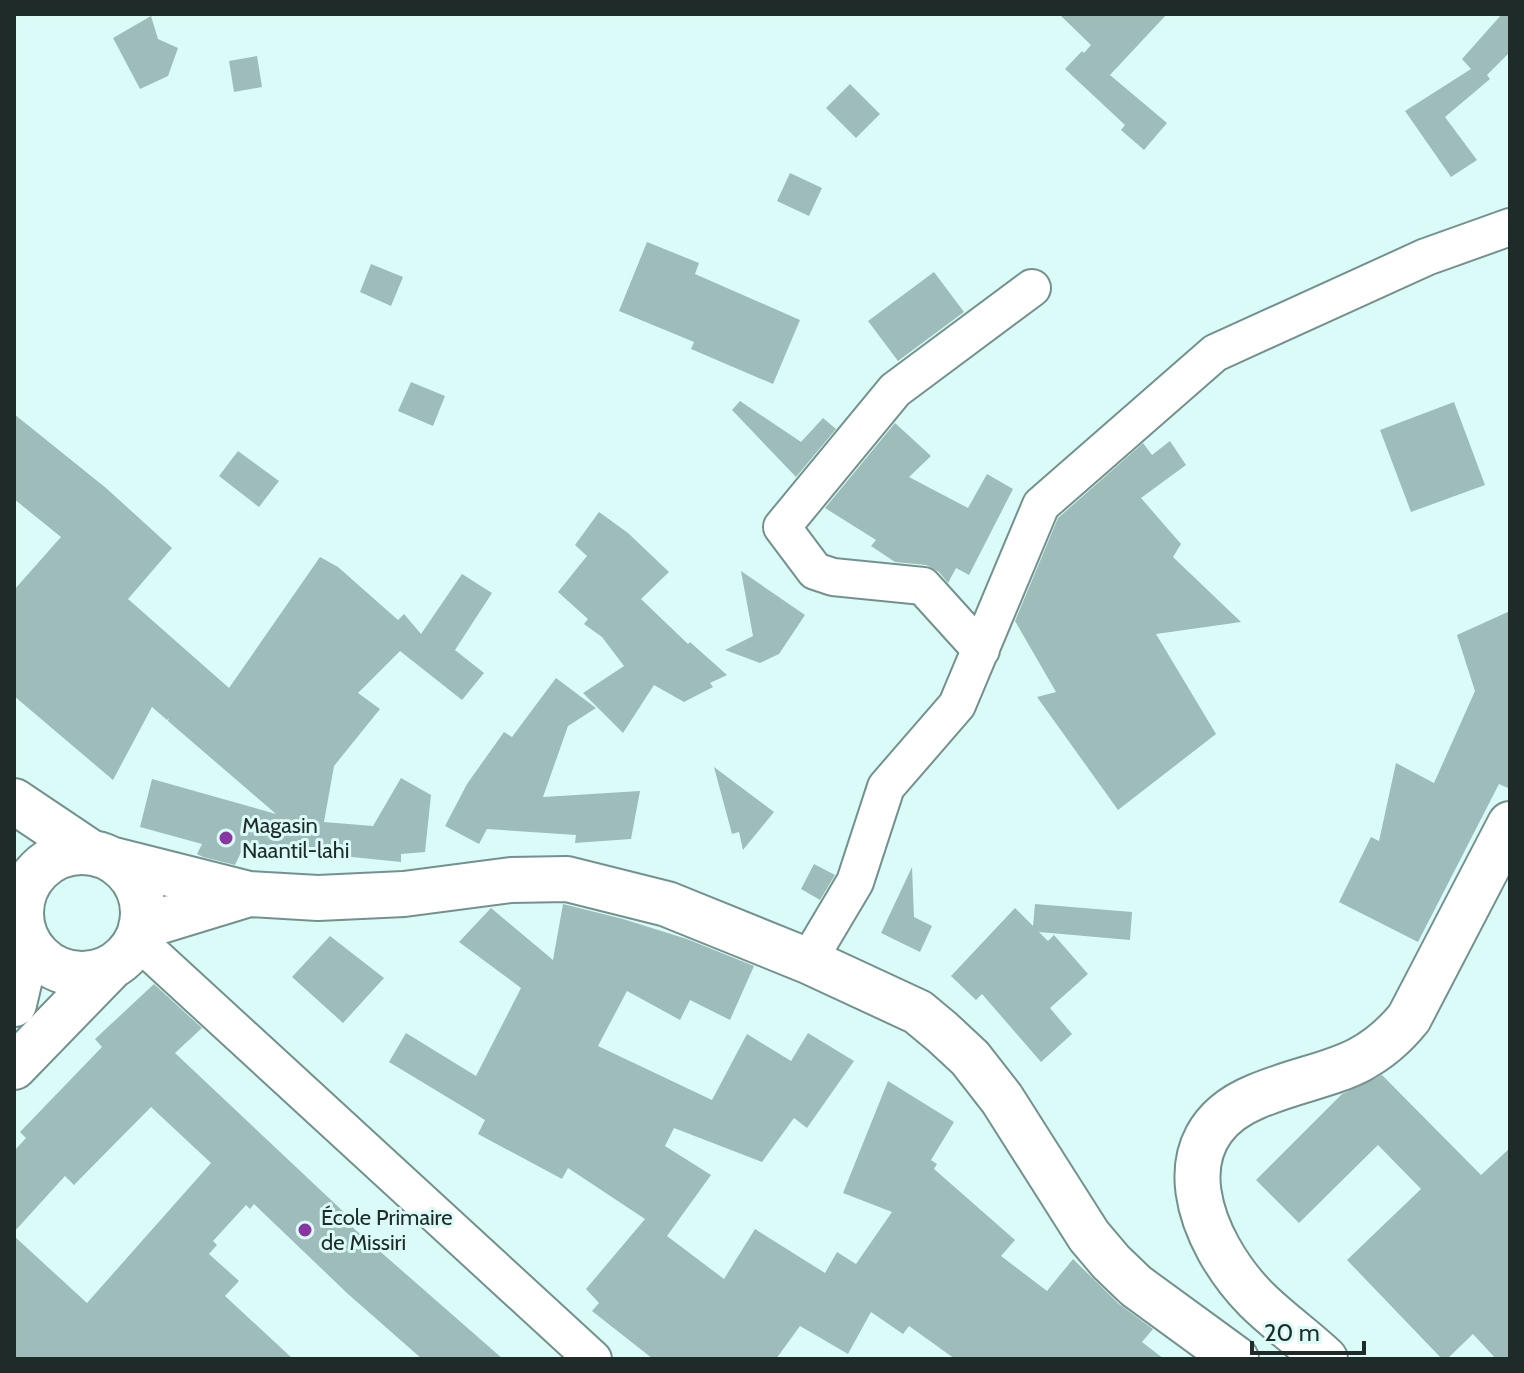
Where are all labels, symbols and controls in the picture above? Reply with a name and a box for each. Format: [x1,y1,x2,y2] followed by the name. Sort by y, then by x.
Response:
[242,812,349,864] place label: Magasin Naantil-lahi
[217,829,235,847] marker: Magasin Naantil-lahi
[321,1204,453,1256] place label: École Primaire de Missiri
[296,1221,314,1239] marker: École Primaire de Missiri
[1252,1305,1364,1355] scale bar
[1264,1318,1320,1347] text: 20 m

